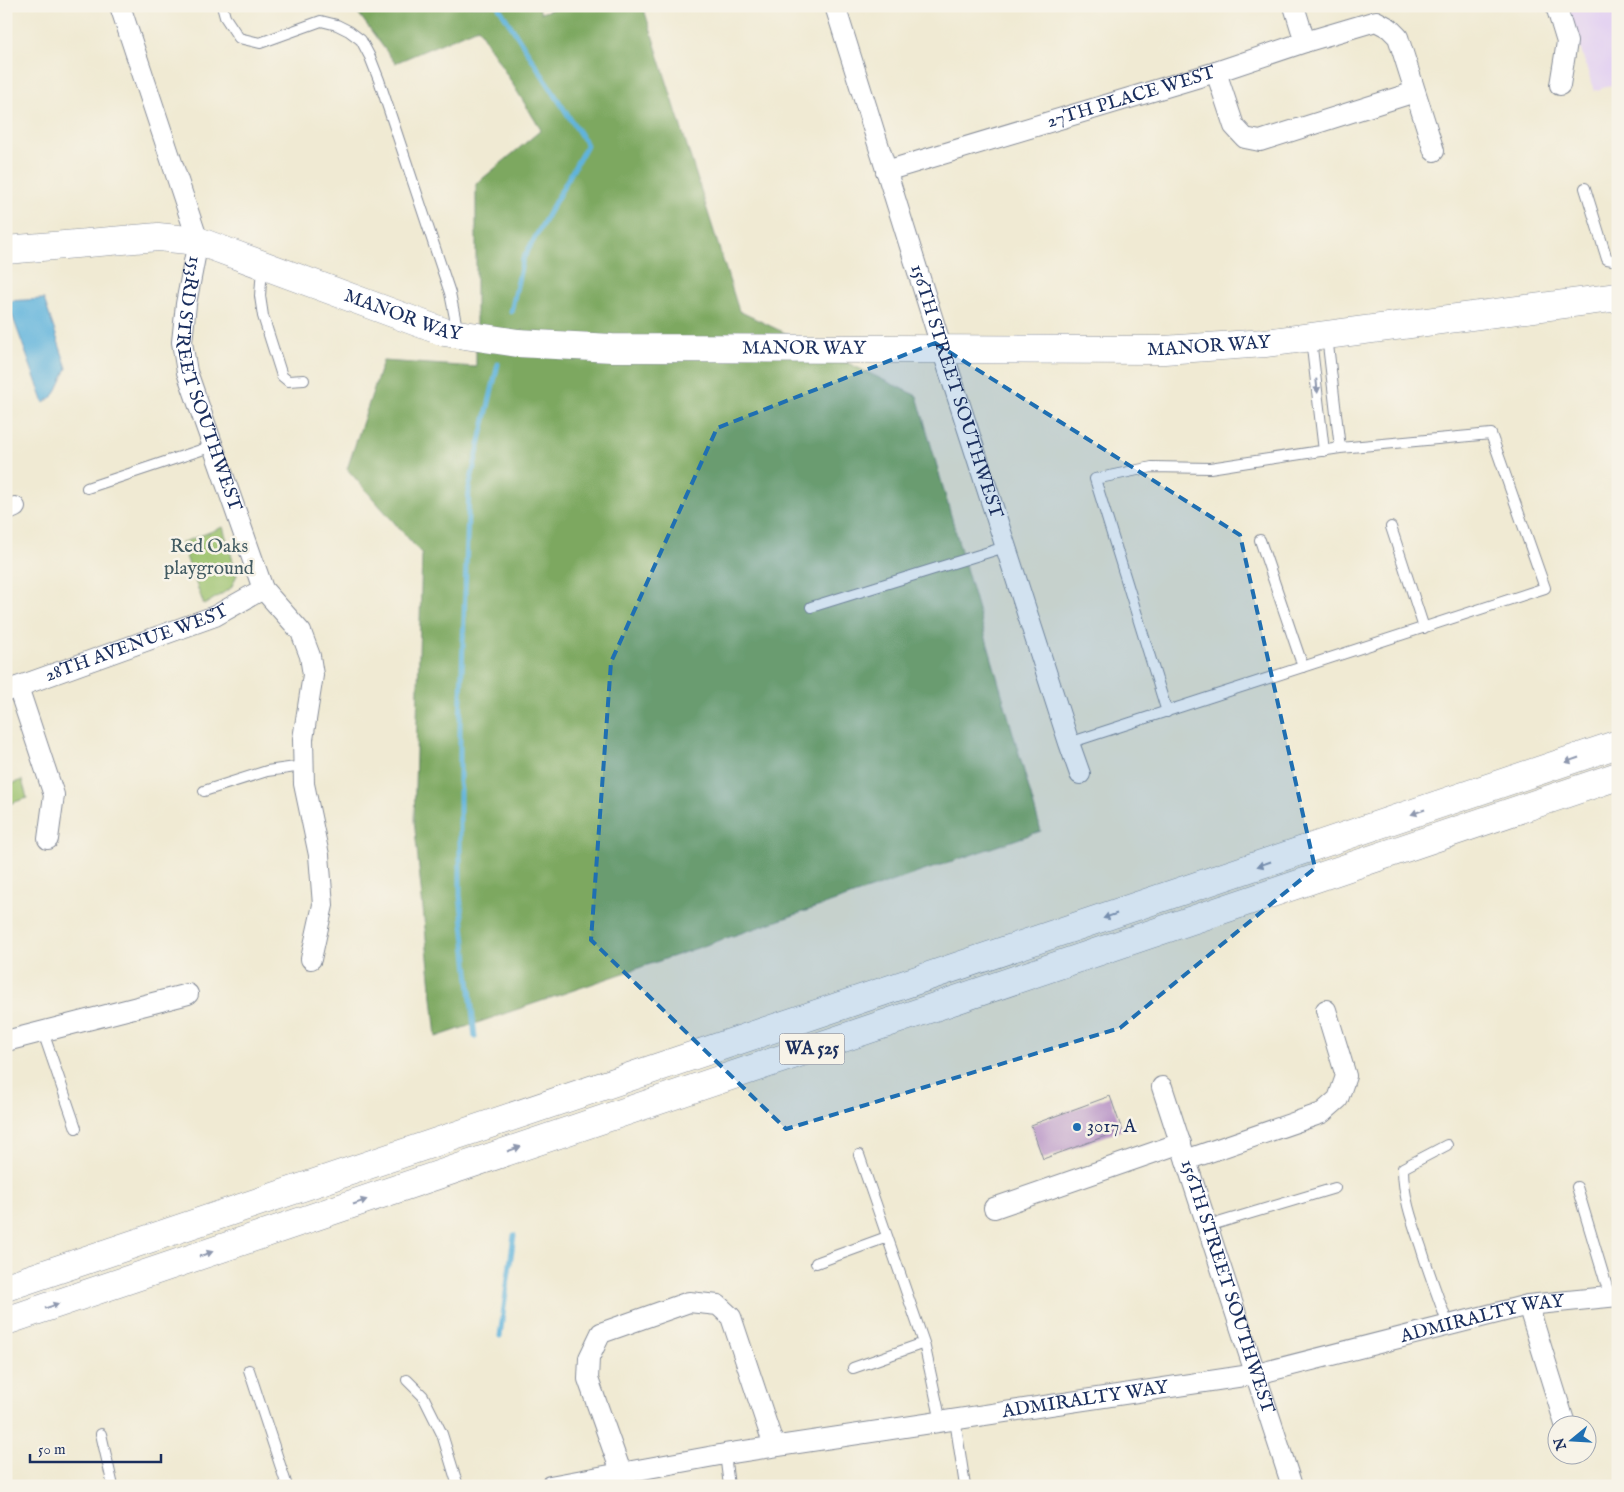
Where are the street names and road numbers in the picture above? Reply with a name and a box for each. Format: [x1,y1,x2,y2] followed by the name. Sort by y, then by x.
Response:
[1044,61,1219,134] street label: 27TH PLACE WEST
[169,254,247,514] street label: 153RD STREET SOUTHWEST
[904,261,1008,522] street label: 156TH STREET SOUTHWEST
[341,284,464,347] street label: MANOR WAY
[1147,331,1273,362] street label: MANOR WAY
[742,336,867,361] street label: MANOR WAY
[42,599,233,688] street label: 28TH AVENUE WEST
[780,1034,844,1064] road number: WA 525
[1175,1157,1280,1417] street label: 156TH STREET SOUTHWEST
[1397,1289,1566,1349] street label: ADMIRALTY WAY
[999,1375,1171,1424] street label: ADMIRALTY WAY

